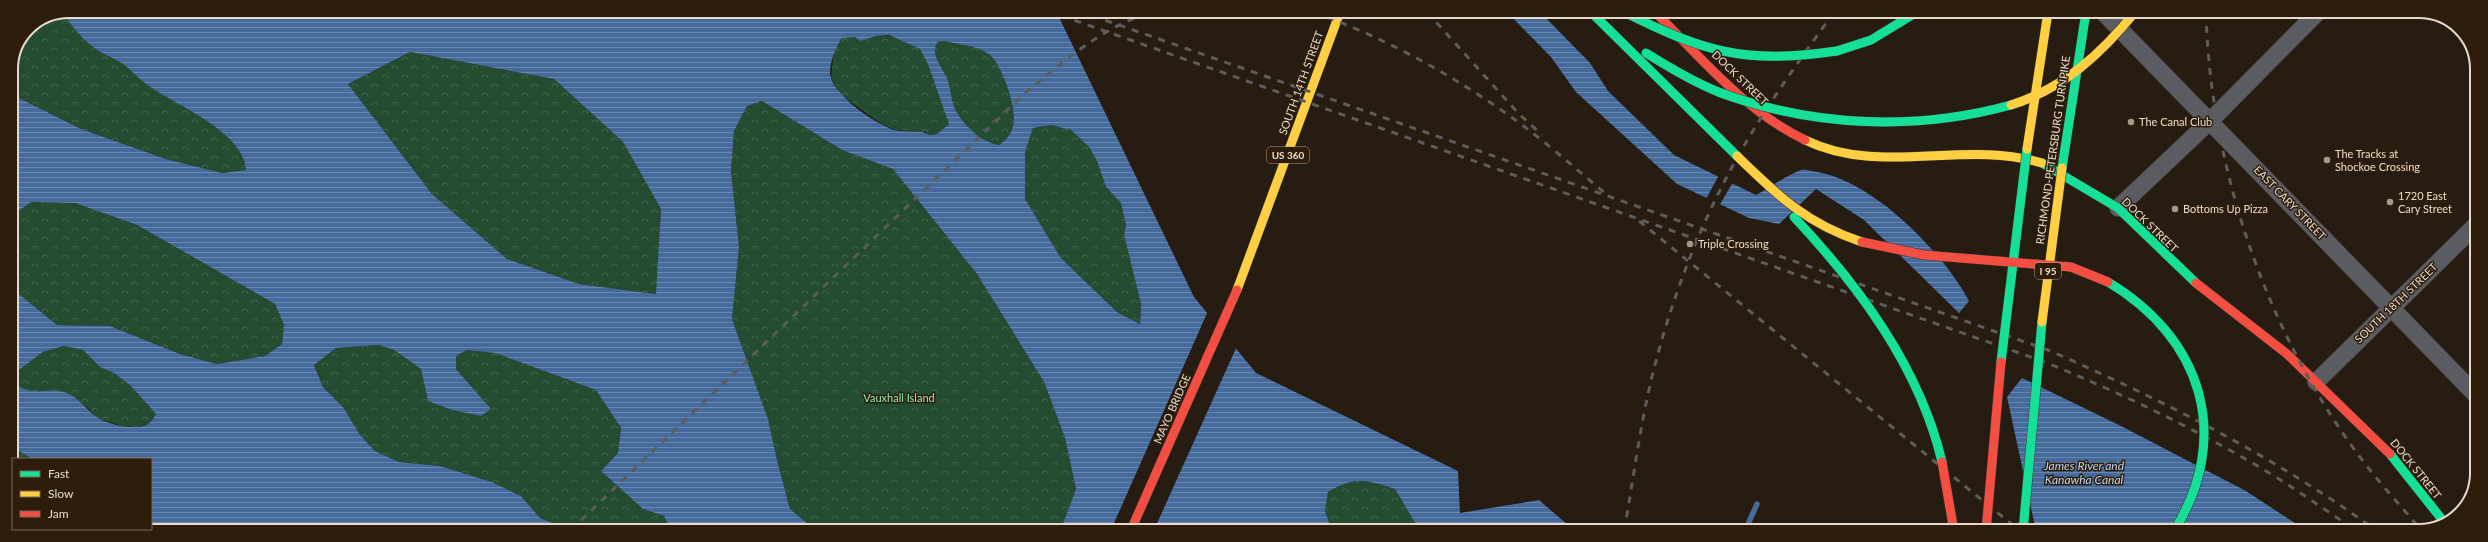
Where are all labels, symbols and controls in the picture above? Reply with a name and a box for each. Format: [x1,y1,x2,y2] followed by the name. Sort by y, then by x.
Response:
[1276,29,1326,137] street label: SOUTH 14TH STREET
[1710,48,1772,108] street label: DOCK STREET
[2033,55,2072,245] street label: RICHMOND-PETERSBURG TURNPIKE
[2139,115,2212,128] place label: The Canal Club
[2126,117,2136,127] marker: The Canal Club
[1267,147,1309,163] road number: US 360
[2335,147,2420,173] place label: The Tracks at Shockoe Crossing
[2322,155,2332,165] marker: The Tracks at Shockoe Crossing
[2252,163,2329,243] street label: EAST CARY STREET
[2398,189,2452,215] place label: 1720 East Cary Street
[2120,195,2182,255] street label: DOCK STREET
[2385,197,2395,207] marker: 1720 East Cary Street
[2183,202,2268,215] place label: Bottoms Up Pizza
[2170,204,2180,214] marker: Bottoms Up Pizza
[1698,237,1769,250] place label: Triple Crossing
[1685,239,1695,249] marker: Triple Crossing
[2352,260,2440,345] street label: SOUTH 18TH STREET
[2035,263,2061,279] road number: I 95
[1150,372,1193,446] street label: MAYO BRIDGE
[863,391,935,404] park label: Vauxhall Island
[2388,436,2445,502] street label: DOCK STREET
[12,458,152,530] legend
[2043,458,2125,487] water label: James River and Kanawha Canal
[48,466,70,481] text: Fast
[48,486,74,501] text: Slow
[48,506,69,521] text: Jam

